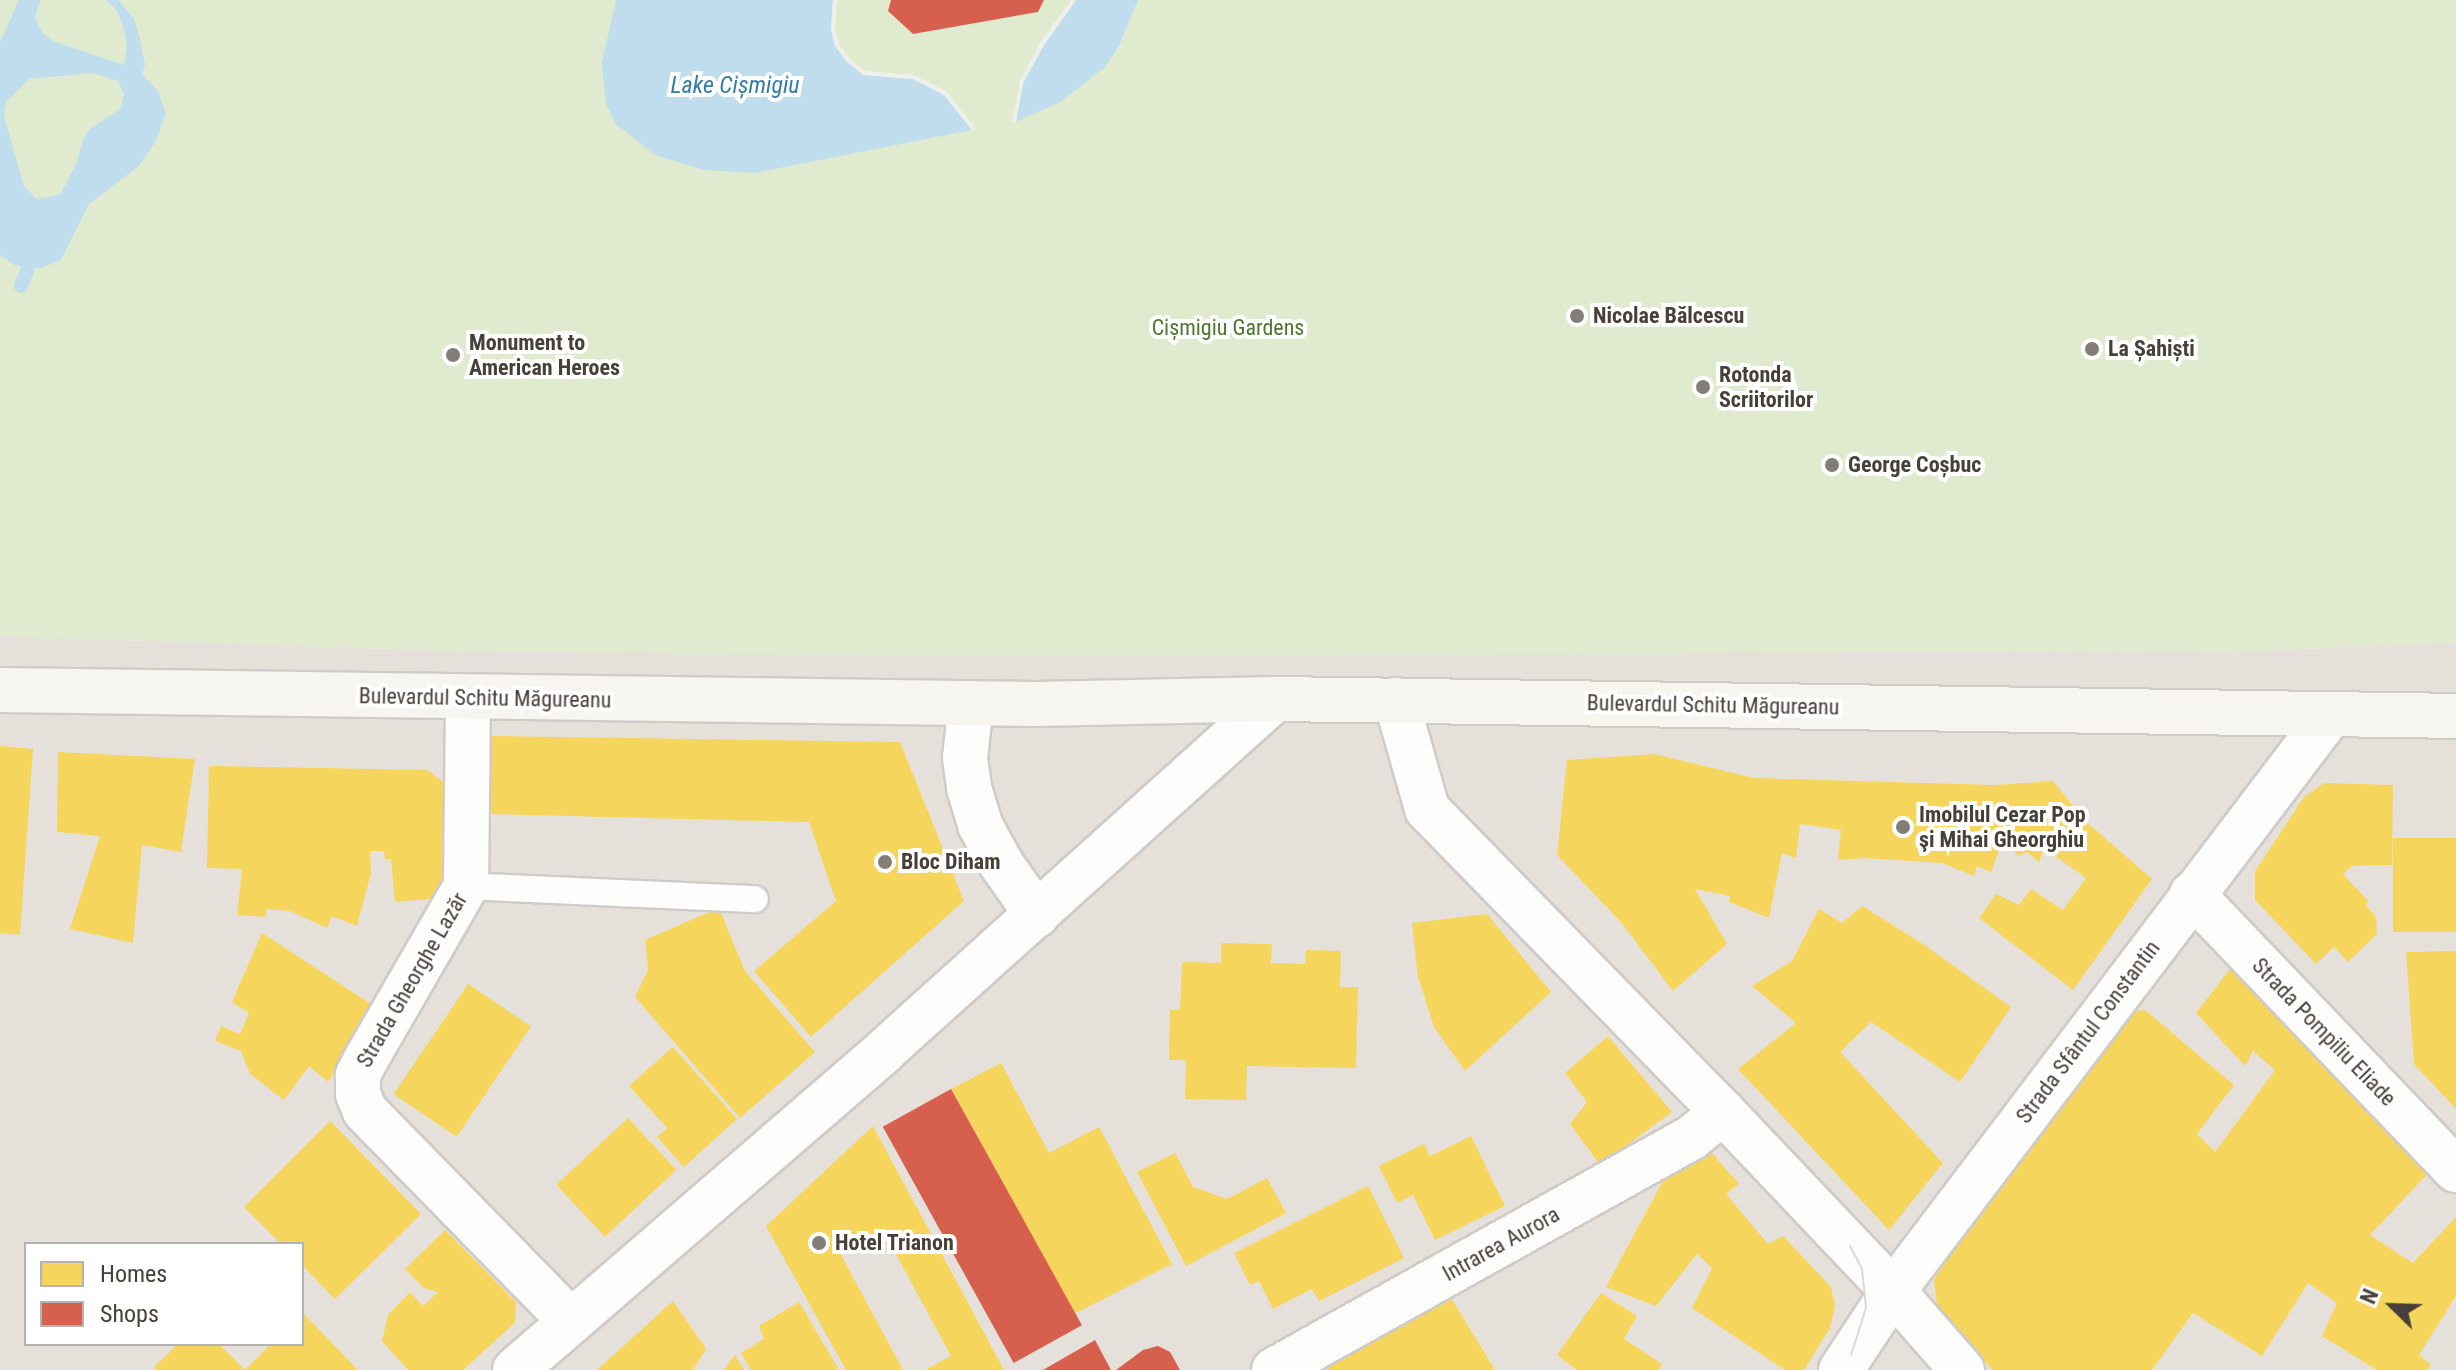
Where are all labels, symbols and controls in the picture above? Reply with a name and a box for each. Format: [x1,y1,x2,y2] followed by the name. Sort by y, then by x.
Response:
[671,72,799,100] water label: Lake Cișmigiu
[1593,303,1744,329] place label: Nicolae Bălcescu
[1568,307,1586,325] marker: Nicolae Bălcescu
[1152,315,1304,341] park label: Cișmigiu Gardens
[469,329,620,380] place label: Monument to American Heroes
[2108,336,2195,362] place label: La Șahiști
[2083,340,2101,358] marker: La Șahiști
[444,346,462,364] marker: Monument to American Heroes
[1719,361,1813,412] place label: Rotonda Scriitorilor
[1694,378,1712,396] marker: Rotonda Scriitorilor
[1848,452,1981,478] place label: George Coșbuc
[1823,456,1841,474] marker: George Coșbuc
[359,683,611,713] street label: Bulevardul Schitu Măgureanu
[1587,690,1839,720] street label: Bulevardul Schitu Măgureanu
[1919,801,2086,852] place label: Imobilul Cezar Pop şi Mihai Gheorghiu
[1894,818,1912,836] marker: Imobilul Cezar Pop şi Mihai Gheorghiu
[901,849,1001,875] place label: Bloc Diham
[876,853,894,871] marker: Bloc Diham
[351,888,473,1072] street label: Strada Gheorghe Lazăr
[2011,935,2165,1129] street label: Strada Sfântul Constantin
[2247,953,2401,1111] street label: Strada Pompiliu Eliade
[1438,1201,1564,1287] street label: Intrarea Aurora
[835,1230,954,1256] place label: Hotel Trianon
[810,1234,828,1252] marker: Hotel Trianon
[24,1242,304,1346] legend
[100,1260,167,1288] text: Homes
[2352,1266,2432,1346] north arrow
[2355,1285,2384,1308] text: N
[100,1300,159,1328] text: Shops

